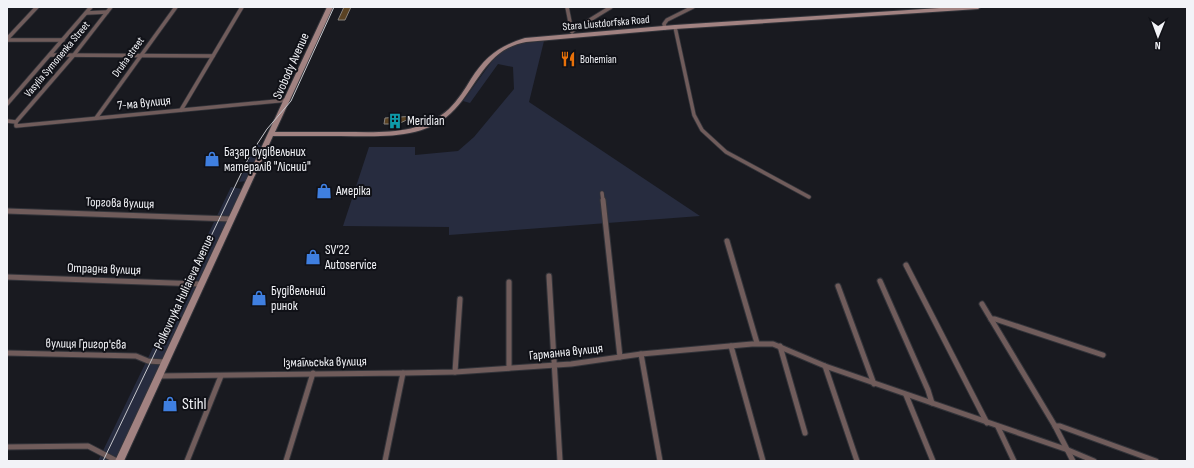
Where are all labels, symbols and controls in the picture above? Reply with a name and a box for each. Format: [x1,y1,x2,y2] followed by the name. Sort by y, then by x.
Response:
[562,13,650,33] street label: Stara Liustdorfska Road
[1138,16,1178,56] north arrow
[21,18,93,100] street label: Vasylia Symonenka Street
[269,30,313,102] street label: Svobody Avenue
[109,34,147,80] street label: Druha street
[1155,39,1161,52] text: N
[559,50,577,68] restaurant icon: Bohemian
[580,53,617,66] place label: Bohemian
[116,92,172,114] street label: 7-ма вулиця
[386,112,404,130] building icon: Meridian
[407,113,445,129] place label: Meridian
[224,144,311,175] place label: Базар будівельних матералів "Лісний"
[203,150,221,168] shop icon: Базар будівельних матералів "Лісний"
[315,182,333,200] shop icon: Амеріка
[335,183,371,199] place label: Амеріка
[85,194,155,212] street label: Торгова вулиця
[150,232,218,352] street label: Polkovnyka Huliaieva Avenue
[324,242,377,273] place label: SV’22 Autoservice
[304,248,322,266] shop icon: SV’22 Autoservice
[67,260,141,278] street label: Отрадна вулиця
[271,283,326,314] place label: Будівельний ринок
[250,289,268,307] shop icon: Будівельний ринок
[46,335,126,353] street label: вулиця Григор'єва
[528,340,604,364] street label: Гарманна вулиця
[283,353,367,371] street label: Ізмаїльська вулиця
[161,395,179,413] shop icon: Stihl
[182,395,207,414] place label: Stihl

